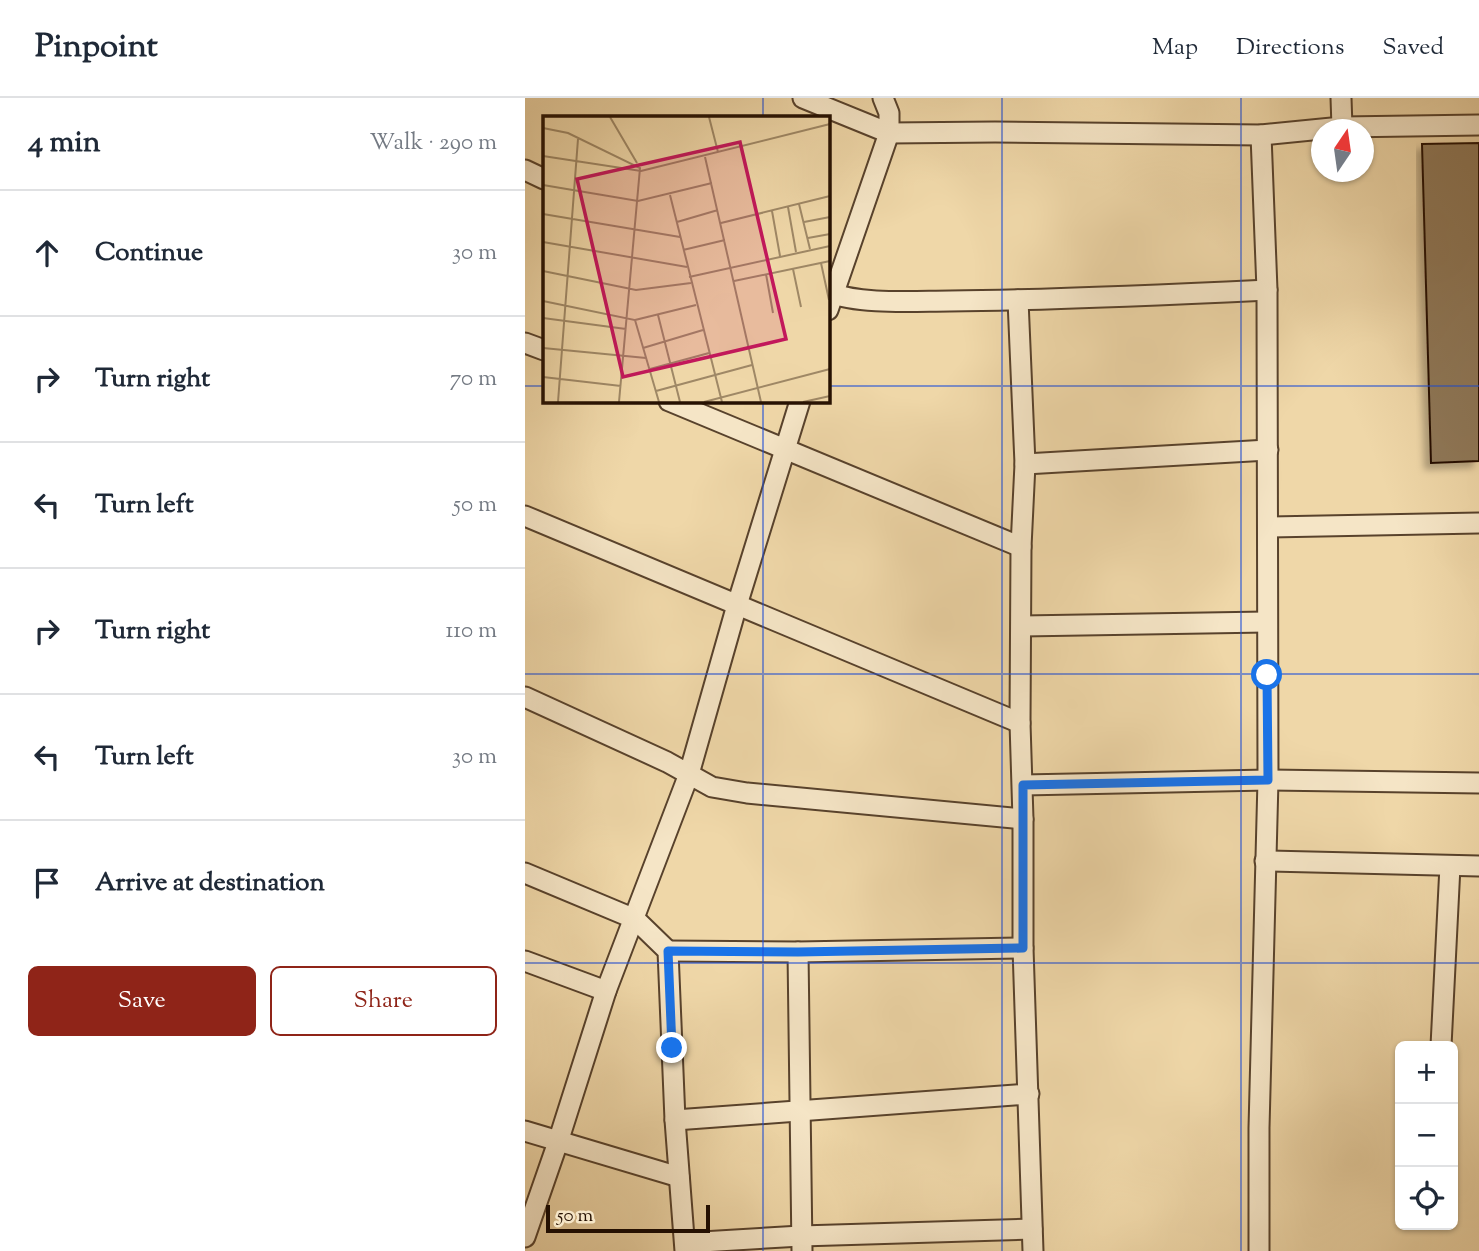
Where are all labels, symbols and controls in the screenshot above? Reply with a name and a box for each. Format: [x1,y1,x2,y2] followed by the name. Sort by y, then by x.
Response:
[35,24,158,72] text: Pinpoint
[1152,31,1198,65] text: Map
[1236,31,1344,65] text: Directions
[1382,31,1444,65] text: Saved
[543,116,829,402] inset map
[1311,119,1374,182] north arrow
[28,122,101,165] text: 4 min
[369,127,497,160] text: Walk · 290 m
[28,234,66,272] icon: ahead
[95,235,203,272] text: Continue
[452,237,497,270] text: 30 m
[28,360,66,398] icon: right
[95,361,210,398] text: Turn right
[450,363,497,396] text: 70 m
[28,486,66,524] icon: left
[95,487,194,524] text: Turn left
[453,489,497,522] text: 50 m
[28,612,66,650] icon: right
[95,613,210,650] text: Turn right
[446,615,497,648] text: 110 m
[1251,659,1282,690] route start
[28,738,66,776] icon: left
[95,739,194,776] text: Turn left
[452,741,497,774] text: 30 m
[28,864,66,902] icon: arrive
[95,865,325,902] text: Arrive at destination
[28,966,256,1036] button: Save
[270,966,497,1036] button: Share
[656,1032,687,1063] route end
[1395,1041,1458,1230] map controls
[1395,1041,1458,1104] button: +
[1395,1104,1458,1167] button: −
[1395,1167,1458,1230] button: locate
[546,1202,711,1234] scale bar
[557,1203,593,1230] text: 50 m

